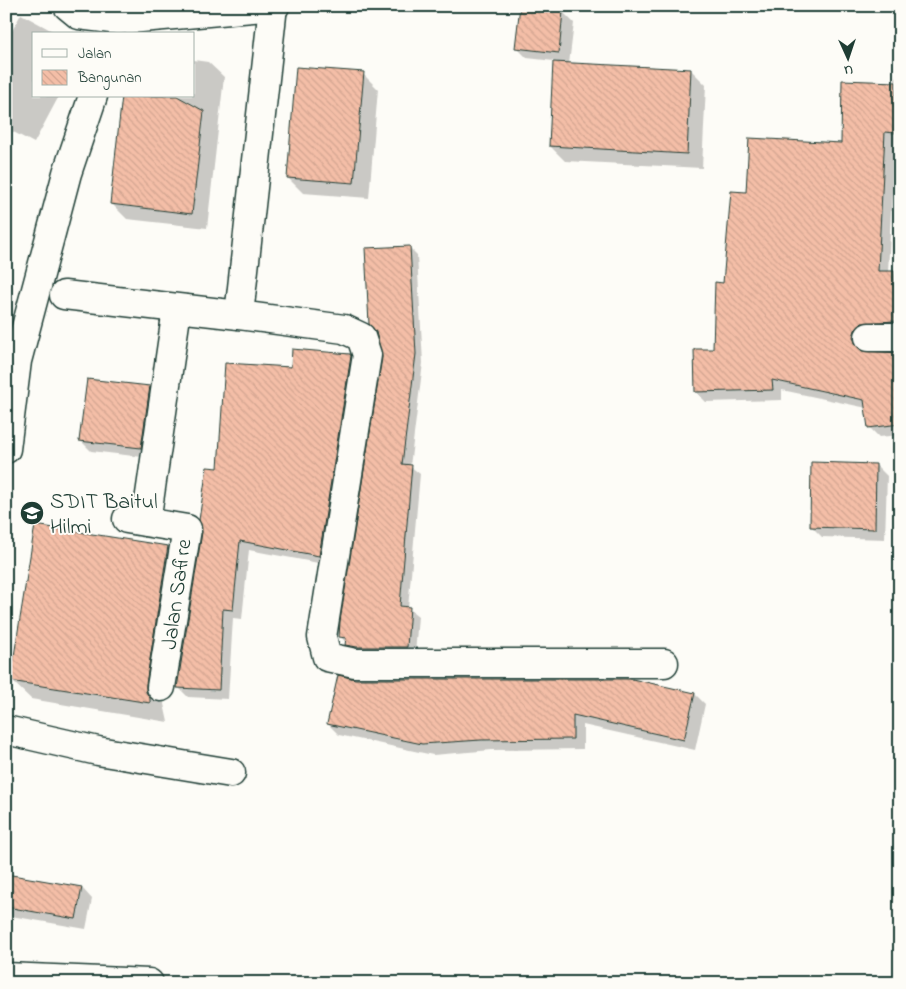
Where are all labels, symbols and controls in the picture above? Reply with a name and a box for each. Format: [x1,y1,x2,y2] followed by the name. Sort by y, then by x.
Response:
[32,32,195,98] legend
[824,32,874,82] north arrow
[78,43,111,65] text: Jalan
[843,59,854,80] text: U
[77,67,142,90] text: Bangunan
[50,487,158,544] place label: SDIT Baitul Hilmi
[19,500,45,526] school or university icon: SDIT Baitul Hilmi
[154,537,202,652] street label: Jalan Safire

